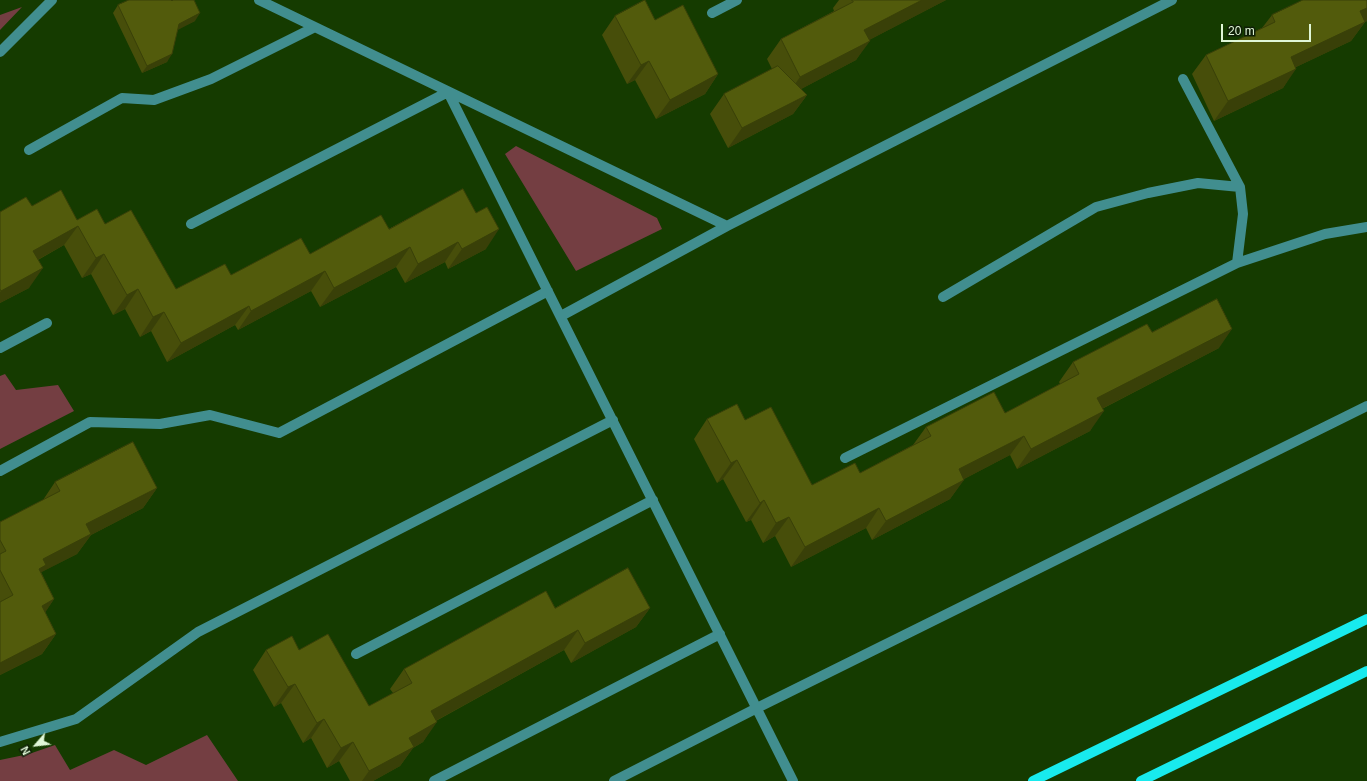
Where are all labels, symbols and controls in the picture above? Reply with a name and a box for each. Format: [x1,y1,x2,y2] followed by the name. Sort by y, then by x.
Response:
[1223,16,1313,42] scale bar
[1228,24,1255,38] text: 20 m
[16,725,56,765] north arrow
[18,744,33,757] text: N

